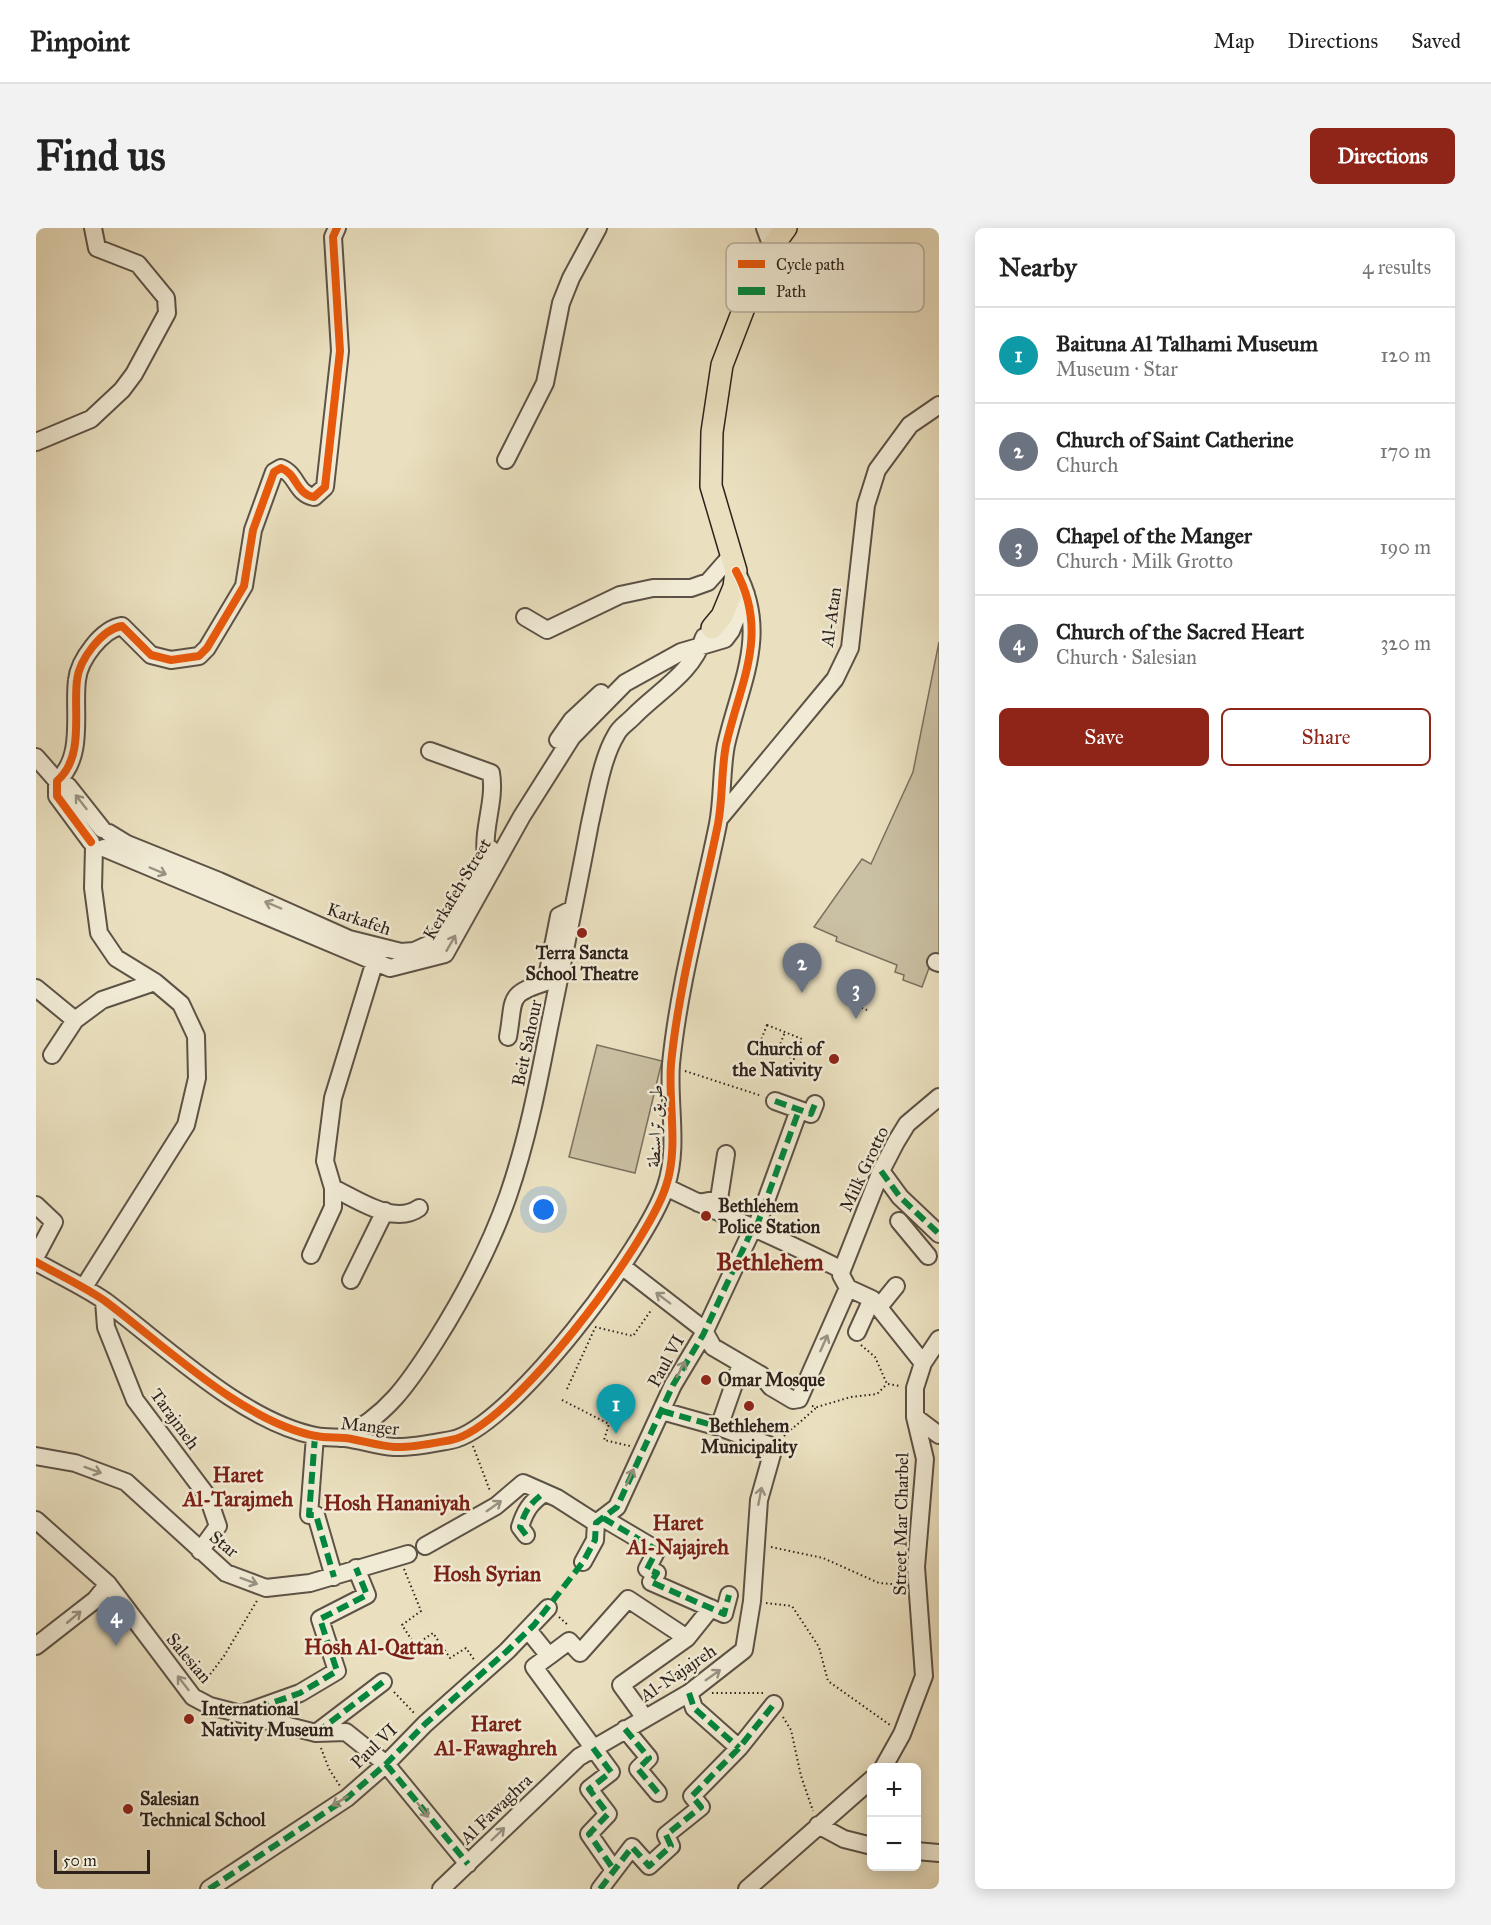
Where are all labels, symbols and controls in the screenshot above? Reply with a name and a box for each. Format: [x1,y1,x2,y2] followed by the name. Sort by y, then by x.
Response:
[30,24,130,59] text: Pinpoint
[1214,28,1255,54] text: Map
[1288,28,1378,54] text: Directions
[1411,28,1461,54] text: Saved
[1310,128,1455,184] button: Directions
[36,130,166,182] text: Find us
[726,243,924,312] legend
[999,251,1077,283] text: Nearby
[776,255,845,274] text: Cycle path
[1362,255,1431,279] text: 4 results
[776,282,806,301] text: Path
[1056,330,1318,357] text: Baituna Al Talhami Museum
[1015,343,1022,367] text: 1
[1380,343,1431,367] text: 120 m
[1056,357,1178,381] text: Museum · Star
[1056,426,1294,453] text: Church of Saint Catherine
[1014,439,1023,463] text: 2
[1380,439,1431,463] text: 170 m
[1056,453,1118,477] text: Church
[1056,522,1252,549] text: Chapel of the Manger
[1015,535,1023,559] text: 3
[1380,535,1431,559] text: 190 m
[1056,549,1233,573] text: Church · Milk Grotto
[816,585,846,649] street label: Al-Atan
[1056,618,1304,645] text: Church of the Sacred Heart
[1013,631,1024,655] text: 4
[1380,631,1431,655] text: 320 m
[1056,645,1197,669] text: Church · Salesian
[999,708,1209,766] button: Save
[1221,708,1431,766] button: Share
[75,794,88,810] one-way arrow
[418,834,496,944] street label: Kerkafeh Street
[148,866,166,877] one-way arrow
[324,898,394,940] street label: Karkafeh
[265,899,283,910] one-way arrow
[575,926,589,940] marker: Terra Sancta School Theatre
[445,935,457,952] one-way arrow
[526,942,639,985] place label: Terra Sancta School Theatre
[782,944,822,993] pin: 2
[836,970,876,1019] pin: 3
[507,997,547,1088] street label: Beit Sahour
[731,1038,825,1082] place label: Church of the Nativity
[827,1052,841,1066] marker: Church of the Nativity
[643,1084,668,1168] street label: طريق تراسنطة
[835,1123,893,1215] street label: Milk Grotto
[529,1195,558,1224] your location
[718,1195,820,1238] place label: Bethlehem Police Station
[699,1209,713,1223] marker: Bethlehem Police Station
[716,1247,825,1277] district label: Bethlehem
[655,1292,671,1305] one-way arrow
[643,1331,689,1391] street label: Paul VI
[819,1335,830,1353] one-way arrow
[675,1361,687,1378] one-way arrow
[718,1369,825,1392] place label: Omar Mosque
[699,1373,713,1387] marker: Omar Mosque
[145,1384,205,1454] street label: Tarajmeh
[596,1384,636,1434] pin: 1
[742,1399,756,1413] marker: Bethlehem Municipality
[340,1412,400,1441] street label: Manger
[701,1415,799,1459] place label: Bethlehem Municipality
[889,1452,913,1596] street label: Street Mar Charbel
[181,1462,293,1512] district label: Haret Al-Tarajmeh
[83,1465,102,1476] one-way arrow
[625,1469,637,1487] one-way arrow
[755,1487,766,1506] one-way arrow
[324,1490,471,1516] district label: Hosh Hananiyah
[485,1500,501,1512] one-way arrow
[625,1510,729,1560] district label: Haret Al-Najajreh
[205,1526,243,1562] street label: Star
[433,1561,542,1587] district label: Hosh Syrian
[239,1577,258,1588] one-way arrow
[96,1596,136,1646] pin: 4
[66,1611,82,1624] one-way arrow
[162,1628,217,1688] street label: Salesian
[304,1634,445,1660] district label: Hosh Al-Qattan
[635,1639,720,1707] street label: Al-Najajreh
[705,1669,721,1681] one-way arrow
[176,1675,189,1691] one-way arrow
[201,1698,334,1742] place label: International Nativity Museum
[433,1711,558,1761] district label: Haret Al-Fawaghreh
[182,1712,196,1726] marker: International Nativity Museum
[346,1718,402,1773] street label: Paul VI
[867,1763,921,1871] map controls
[867,1763,921,1817] button: +
[455,1769,538,1850] street label: Al Fawaghra
[139,1788,267,1831] place label: Salesian Technical School
[332,1796,349,1808] one-way arrow
[416,1801,429,1817] one-way arrow
[121,1802,135,1816] marker: Salesian Technical School
[867,1817,921,1871] button: −
[491,1827,506,1841] one-way arrow
[54,1847,150,1874] scale bar
[63,1851,97,1870] text: 50 m

